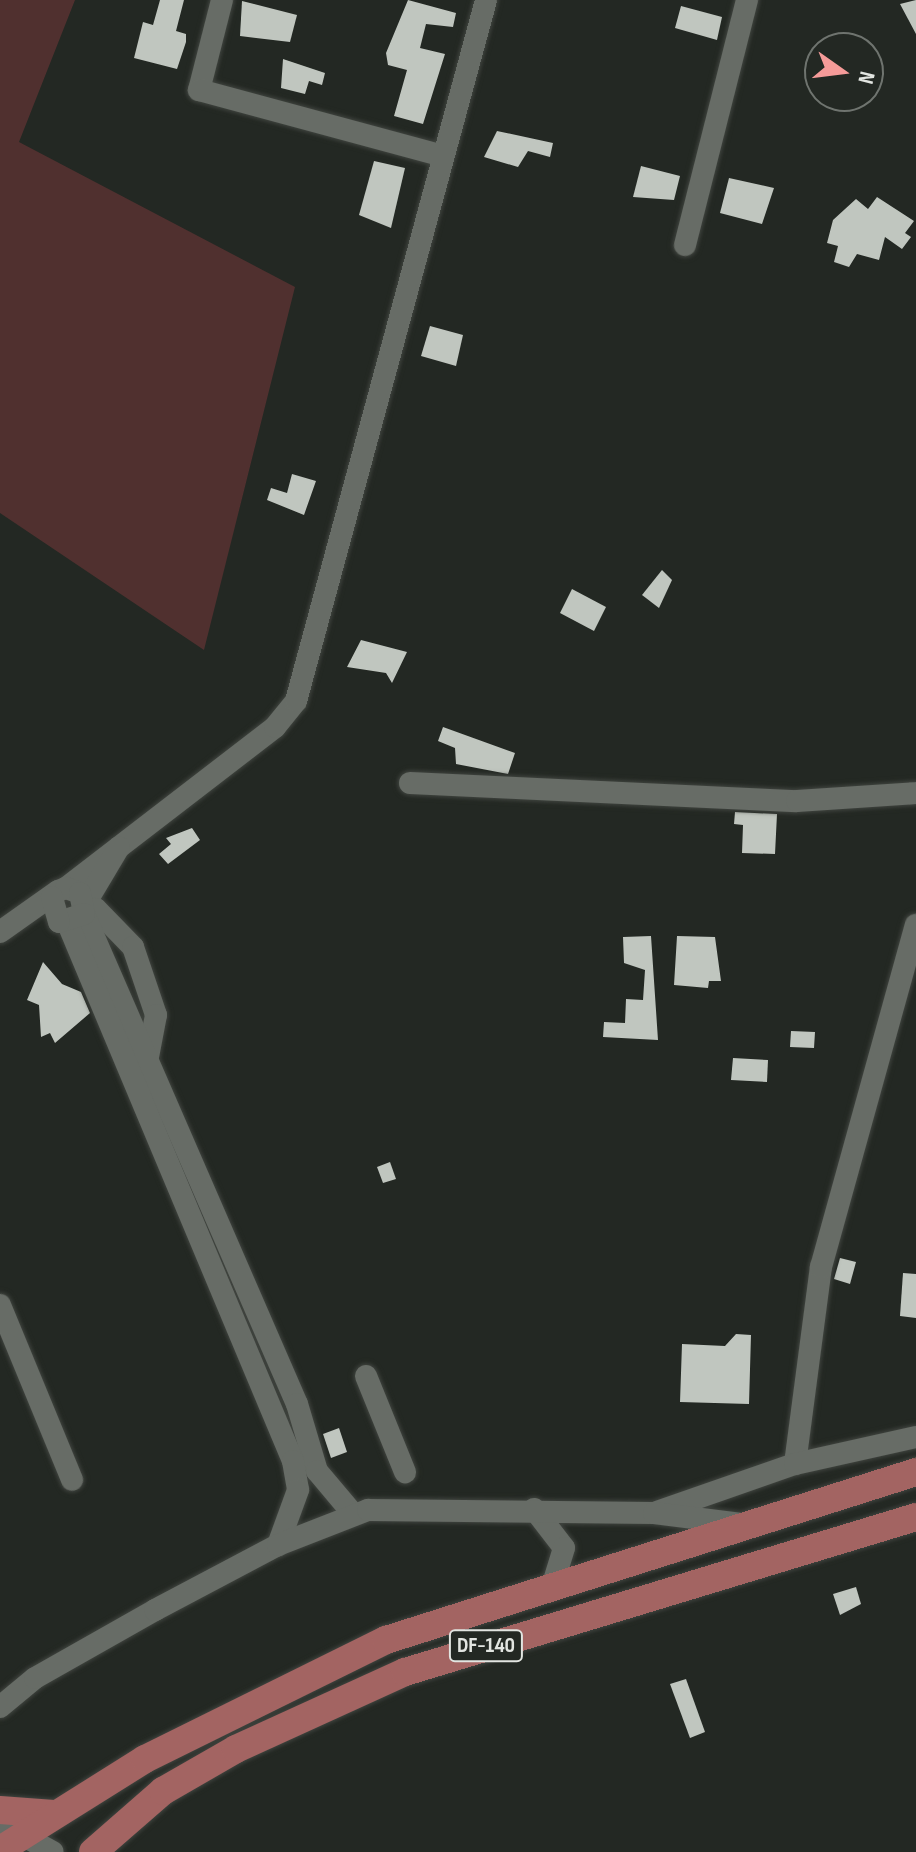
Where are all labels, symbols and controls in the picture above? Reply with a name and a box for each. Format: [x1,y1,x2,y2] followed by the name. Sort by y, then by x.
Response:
[804,32,884,112] north arrow
[851,68,880,86] text: N
[448,1628,524,1664] road number: DF-140

